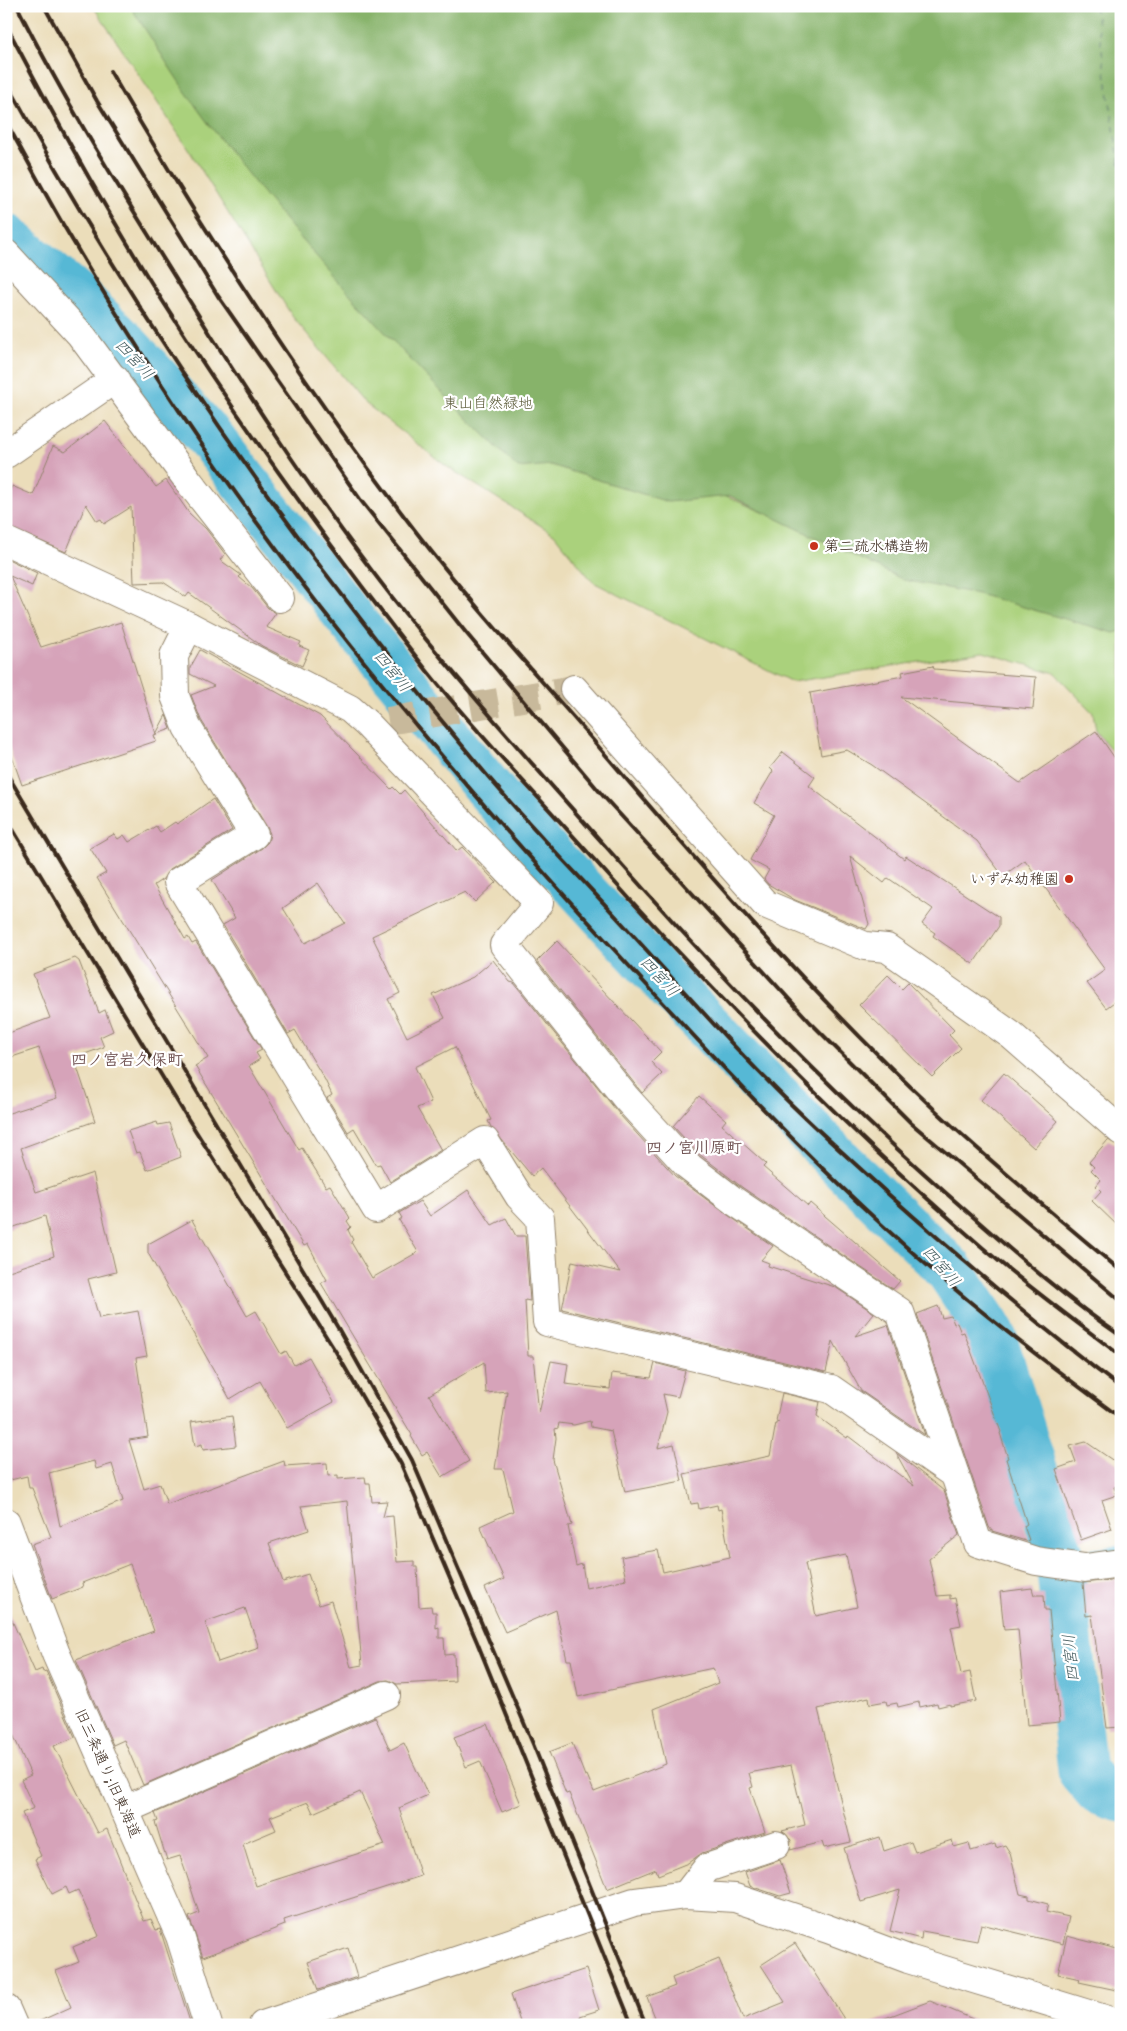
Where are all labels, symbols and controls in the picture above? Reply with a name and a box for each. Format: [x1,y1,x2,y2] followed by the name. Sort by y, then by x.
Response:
[109,337,156,385] water label: 四宮川
[443,395,533,414] park label: 東山自然緑地
[824,538,929,557] place label: 第二疏水構造物
[808,540,820,552] marker: 第二疏水構造物
[368,648,414,698] water label: 四宮川
[970,872,1059,890] place label: いずみ幼稚園
[1063,873,1075,885] marker: いずみ幼稚園
[634,954,681,1002] water label: 四宮川
[71,1051,183,1072] district label: 四ノ宮岩久保町
[646,1139,742,1160] district label: 四ノ宮川原町
[916,1243,963,1293] water label: 四宮川
[1061,1633,1085,1683] water label: 四宮川
[70,1706,144,1841] street label: 旧三条通り;旧東海道

